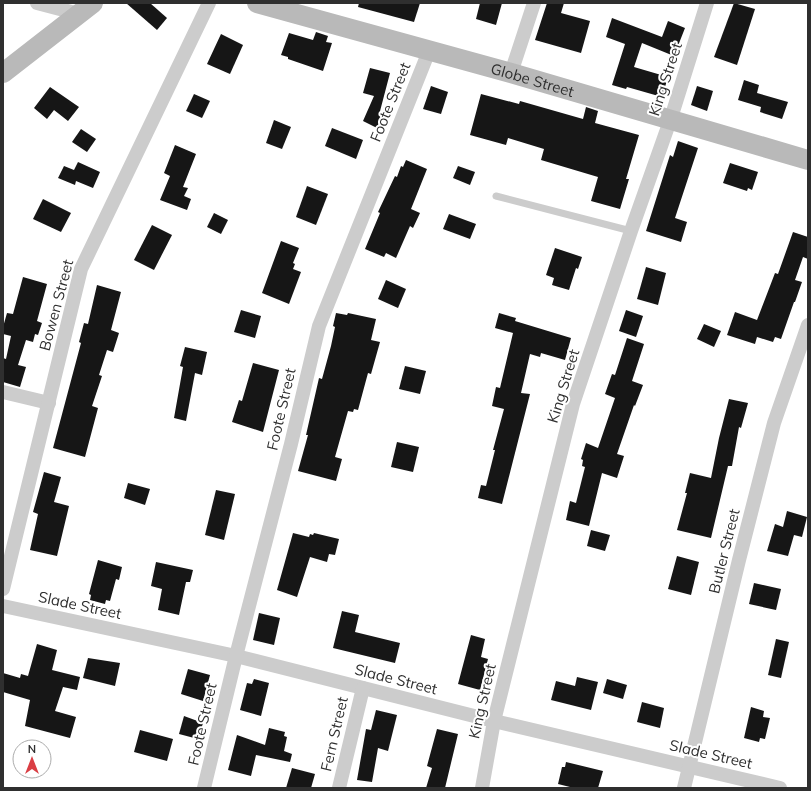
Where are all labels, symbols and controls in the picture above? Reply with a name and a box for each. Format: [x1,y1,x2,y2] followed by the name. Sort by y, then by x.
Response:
[644,40,686,118] street label: King Street
[489,58,576,101] street label: Globe Street
[365,60,415,144] street label: Foote Street
[35,257,77,353] street label: Bowen Street
[543,347,583,425] street label: King Street
[262,366,300,452] street label: Foote Street
[704,507,744,595] street label: Butler Street
[37,587,123,623] street label: Slade Street
[353,660,439,698] street label: Slade Street
[464,662,500,740] street label: King Street
[183,681,221,767] street label: Foote Street
[316,695,352,773] street label: Fern Street
[668,735,754,773] street label: Slade Street
[12,739,52,779] north arrow
[28,742,36,756] text: N

